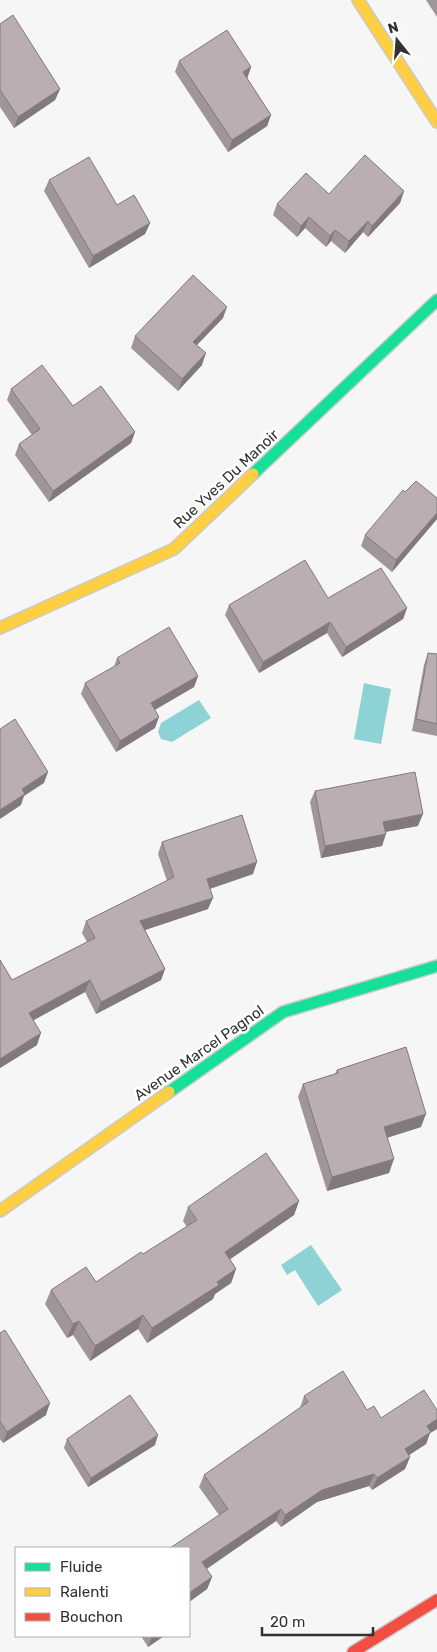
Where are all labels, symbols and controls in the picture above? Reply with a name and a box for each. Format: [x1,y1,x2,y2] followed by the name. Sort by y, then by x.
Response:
[372,15,422,65] north arrow
[386,18,401,38] text: N
[170,425,283,532] street label: Rue Yves Du Manoir
[131,1001,267,1105] street label: Avenue Marcel Pagnol
[15,1547,190,1637] legend
[60,1558,102,1576] text: Fluide
[60,1583,109,1601] text: Ralenti
[262,1604,373,1636] scale bar
[60,1608,123,1626] text: Bouchon
[270,1613,305,1631] text: 20 m

